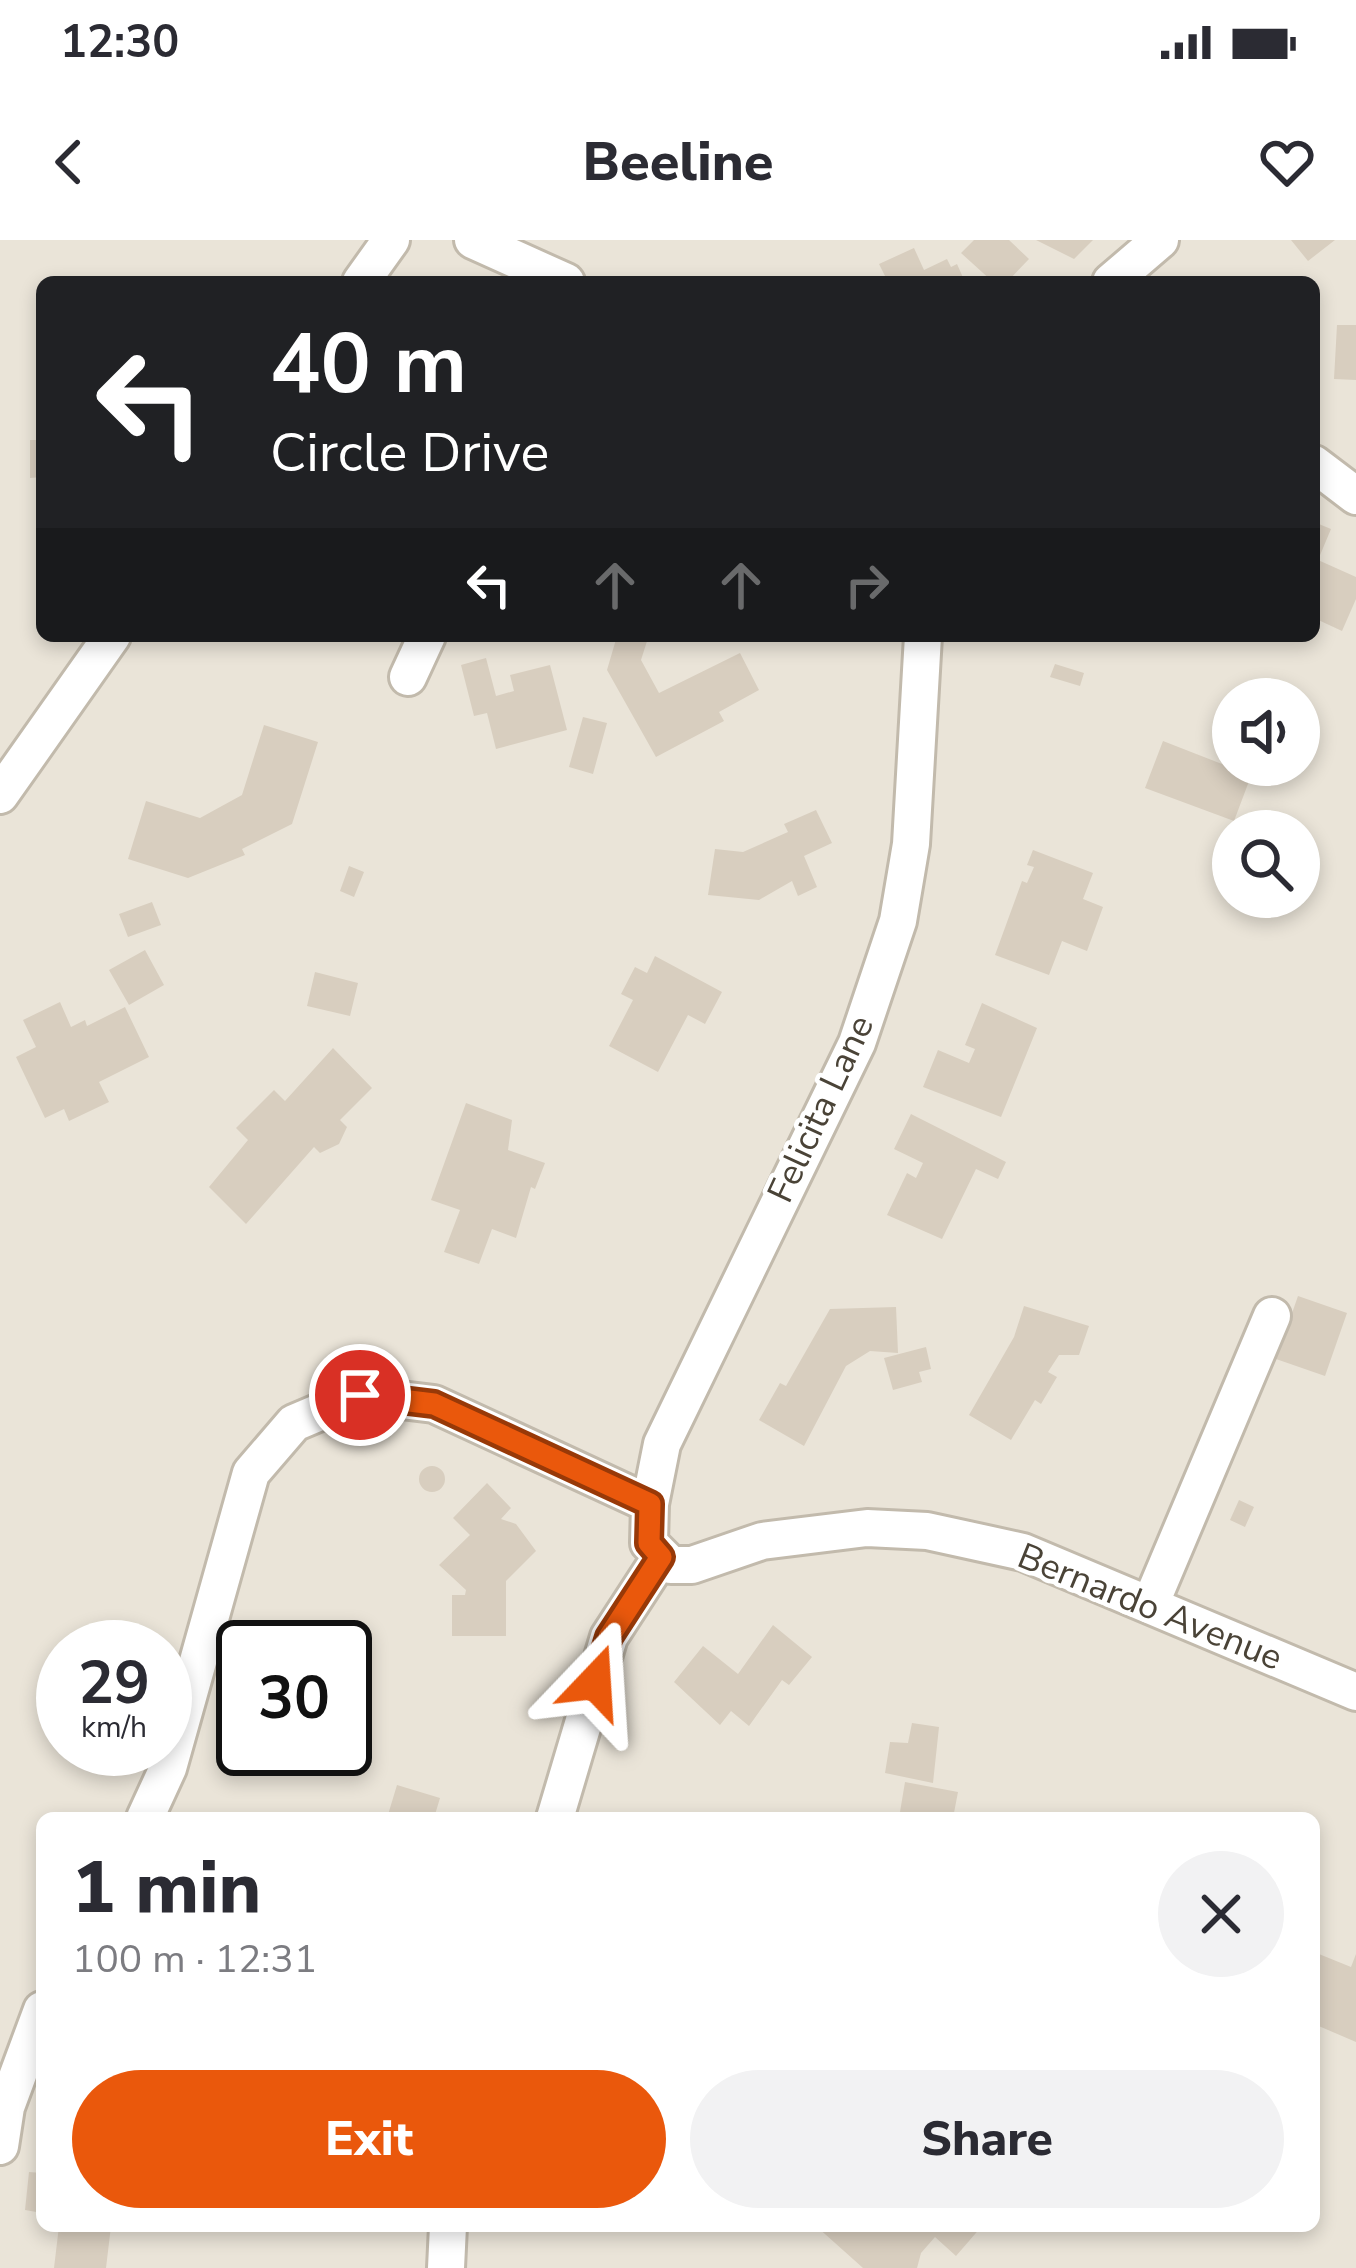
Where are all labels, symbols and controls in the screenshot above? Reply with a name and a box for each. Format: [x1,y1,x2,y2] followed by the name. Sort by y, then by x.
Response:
[60,12,179,73] text: 12:30
[582,125,774,199] text: Beeline
[36,129,102,195] icon: back
[1254,129,1320,195] icon: heart
[270,307,467,422] text: 40 m
[72,324,228,480] icon: left
[270,416,549,490] text: Circle Drive
[456,552,522,618] icon: left
[582,552,648,618] icon: ahead
[708,552,774,618] icon: ahead
[834,552,900,618] icon: right
[1212,678,1320,918] map controls
[1212,678,1320,786] button: sound
[1212,810,1320,918] button: search
[756,1007,886,1211] street label: Felicita Lane
[309,1344,411,1446] pin
[327,1362,393,1428] icon: arrive
[1010,1532,1290,1682] street label: Bernardo Avenue
[532,1619,658,1745] position arrow
[216,1620,372,1776] speed limit sign: 30
[78,1642,150,1724] text: 29
[81,1707,147,1748] text: km/h
[72,1839,261,1937] text: 1 min
[1158,1851,1284,1977] button: close
[72,1933,317,1986] text: 100 m · 12:31
[72,2070,666,2208] button: Exit
[690,2070,1284,2208] button: Share

